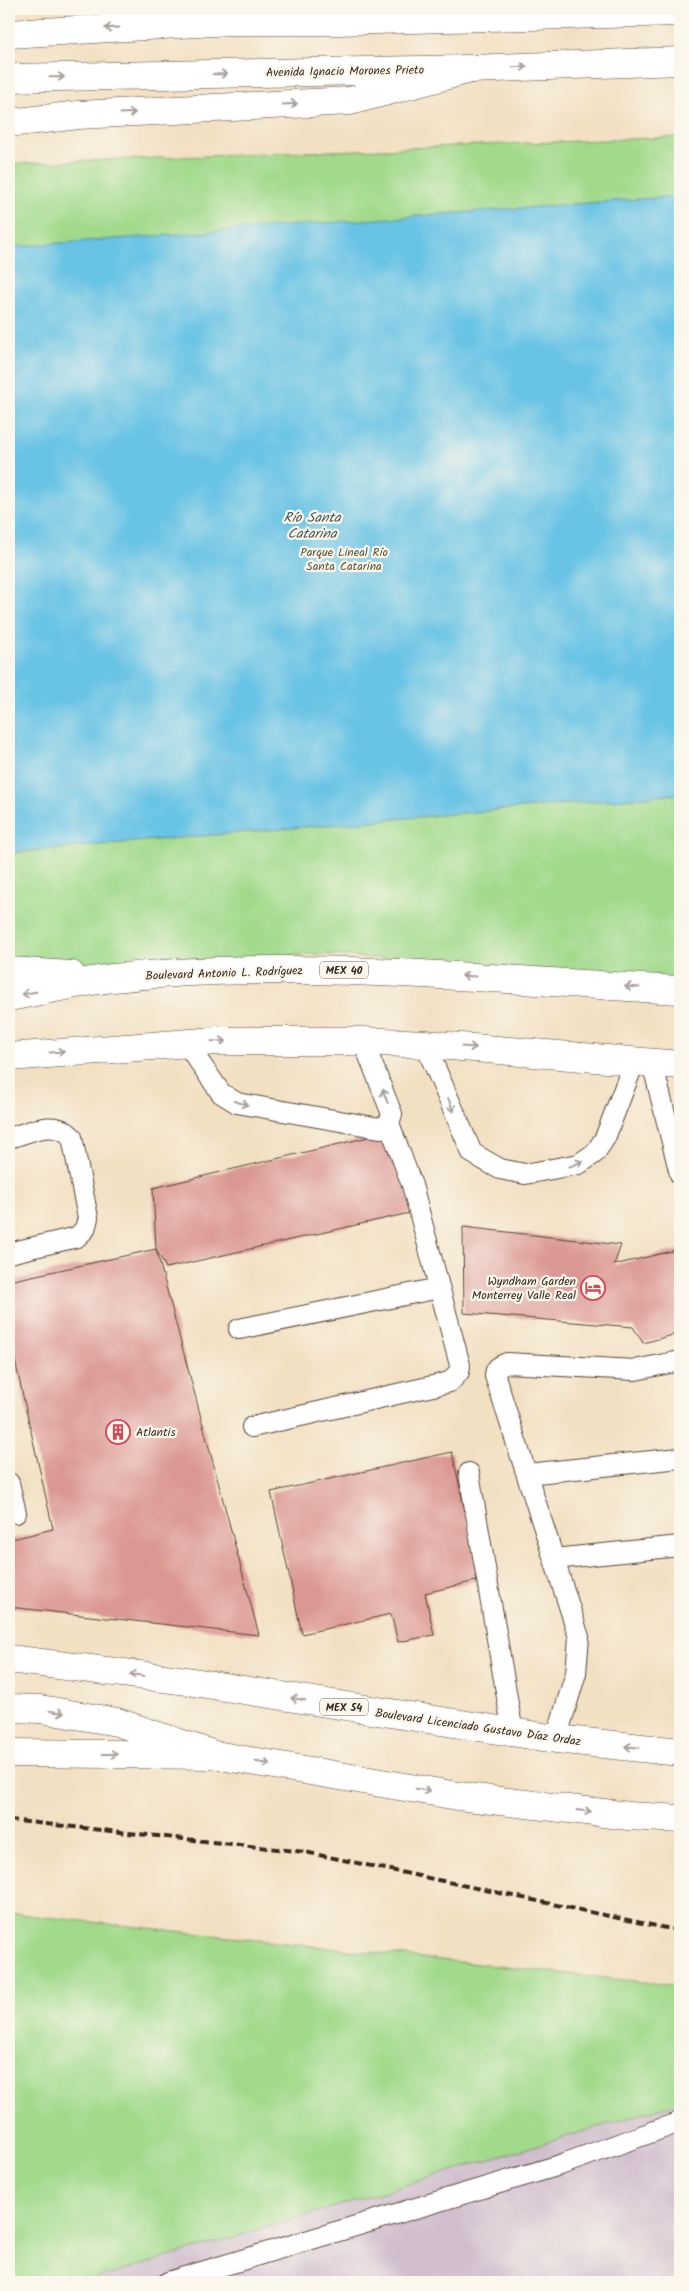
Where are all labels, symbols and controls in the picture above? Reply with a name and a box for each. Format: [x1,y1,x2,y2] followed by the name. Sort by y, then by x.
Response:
[105,24,121,33] one-way arrow
[266,61,424,82] street label: Avenida Ignacio Morones Prieto
[511,62,527,72] one-way arrow
[212,69,228,78] one-way arrow
[49,72,65,82] one-way arrow
[282,99,298,108] one-way arrow
[119,108,135,117] one-way arrow
[284,507,342,545] water label: Río Santa Catarina
[300,543,388,576] park label: Parque Lineal Río Santa Catarina
[145,961,303,986] street label: Boulevard Antonio L. Rodríguez
[320,962,368,978] road number: MEX 40
[462,971,478,981] one-way arrow
[624,983,640,992] one-way arrow
[21,989,37,999] one-way arrow
[211,1036,227,1046] one-way arrow
[461,1042,477,1052] one-way arrow
[49,1048,65,1057] one-way arrow
[379,1089,389,1104] one-way arrow
[446,1097,456,1112] one-way arrow
[233,1099,249,1108] one-way arrow
[568,1159,583,1168] one-way arrow
[472,1272,576,1305] place label: Wyndham Garden Monterrey Valle Real
[580,1275,606,1301] hotel icon: Wyndham Garden Monterrey Valle Real
[105,1419,131,1445] building icon: Atlantis
[136,1423,176,1442] place label: Atlantis
[129,1669,145,1679] one-way arrow
[290,1694,306,1704] one-way arrow
[320,1698,368,1715] road number: MEX 54
[374,1704,582,1751] street label: Boulevard Licenciado Gustavo Díaz Ordaz
[49,1708,65,1718] one-way arrow
[624,1742,640,1752] one-way arrow
[102,1749,118,1759] one-way arrow
[254,1758,270,1768] one-way arrow
[415,1786,431,1796] one-way arrow
[576,1806,592,1816] one-way arrow

